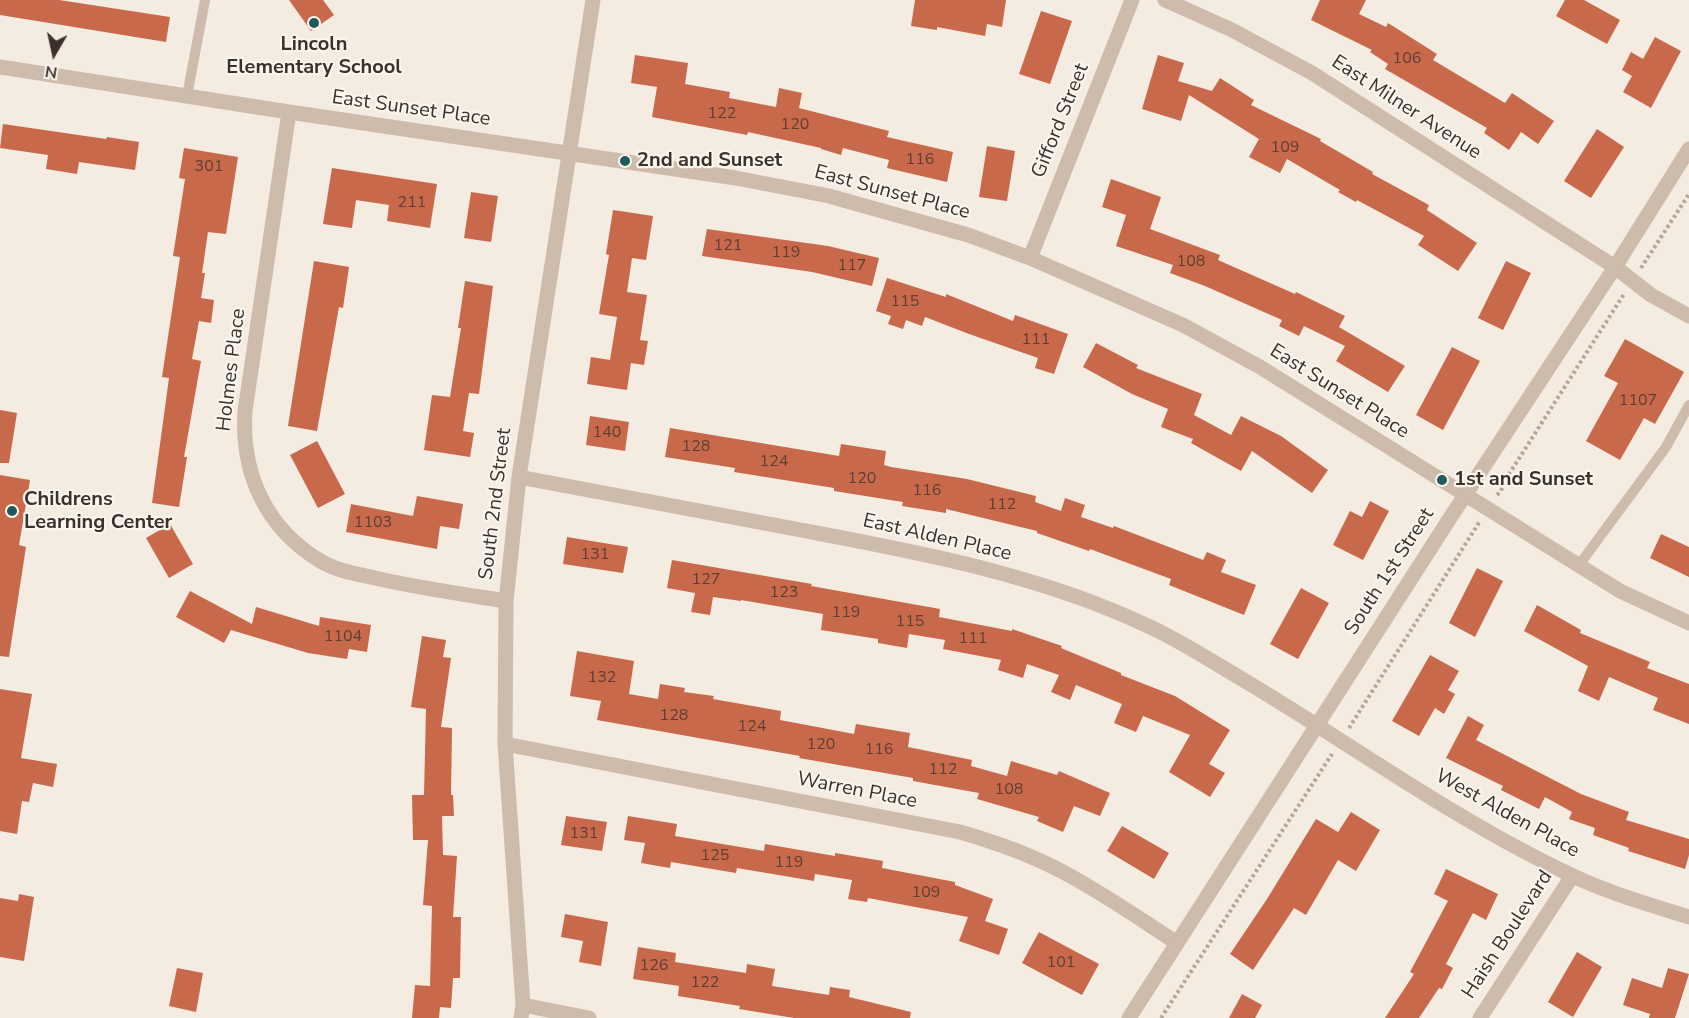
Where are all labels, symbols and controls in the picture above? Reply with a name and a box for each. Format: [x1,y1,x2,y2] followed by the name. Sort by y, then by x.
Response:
[307,16,321,30] marker: Lincoln Elementary School
[24,24,84,84] north arrow
[226,33,402,80] place label: Lincoln Elementary School
[1393,49,1421,69] house number: 106
[1327,51,1485,165] street label: East Milner Avenue
[44,60,59,84] text: N
[1027,60,1095,182] street label: Gifford Street
[330,86,492,132] street label: East Sunset Place
[708,104,736,124] house number: 122
[781,115,809,135] house number: 120
[1271,138,1299,158] house number: 109
[637,149,782,173] place label: 2nd and Sunset
[906,150,934,170] house number: 116
[618,154,632,168] marker: 2nd and Sunset
[195,157,223,177] house number: 301
[812,161,972,225] street label: East Sunset Place
[398,193,426,213] house number: 211
[714,236,742,256] house number: 121
[772,243,800,263] house number: 119
[1177,252,1205,272] house number: 108
[838,256,866,276] house number: 117
[891,292,919,312] house number: 115
[213,307,251,433] street label: Holmes Place
[1022,330,1050,350] house number: 111
[1265,339,1413,445] street label: East Sunset Place
[1619,391,1657,411] house number: 1107
[593,423,621,443] house number: 140
[475,427,517,581] street label: South 2nd Street
[682,437,710,457] house number: 128
[760,452,788,472] house number: 124
[1454,468,1593,492] place label: 1st and Sunset
[848,469,876,489] house number: 120
[1435,473,1449,487] marker: 1st and Sunset
[913,481,941,501] house number: 116
[24,488,172,535] place label: Childrens Learning Center
[988,495,1016,515] house number: 112
[5,504,19,518] marker: Childrens Learning Center
[1340,504,1440,640] street label: South 1st Street
[860,509,1014,567] street label: East Alden Place
[354,513,392,533] house number: 1103
[581,545,609,565] house number: 131
[692,570,720,590] house number: 127
[770,583,798,603] house number: 123
[832,603,860,623] house number: 119
[896,612,924,632] house number: 115
[324,627,362,647] house number: 1104
[959,629,987,649] house number: 111
[588,668,616,688] house number: 132
[660,706,688,726] house number: 128
[738,717,766,737] house number: 124
[807,735,835,755] house number: 120
[865,740,893,760] house number: 116
[929,760,957,780] house number: 112
[1431,764,1583,864] street label: West Alden Place
[795,768,919,814] street label: Warren Place
[995,780,1023,800] house number: 108
[570,824,598,844] house number: 131
[701,846,729,866] house number: 125
[775,853,803,873] house number: 119
[1458,866,1558,1004] street label: Haish Boulevard
[912,883,940,903] house number: 109
[1047,953,1075,973] house number: 101
[640,956,668,976] house number: 126
[691,973,719,993] house number: 122

